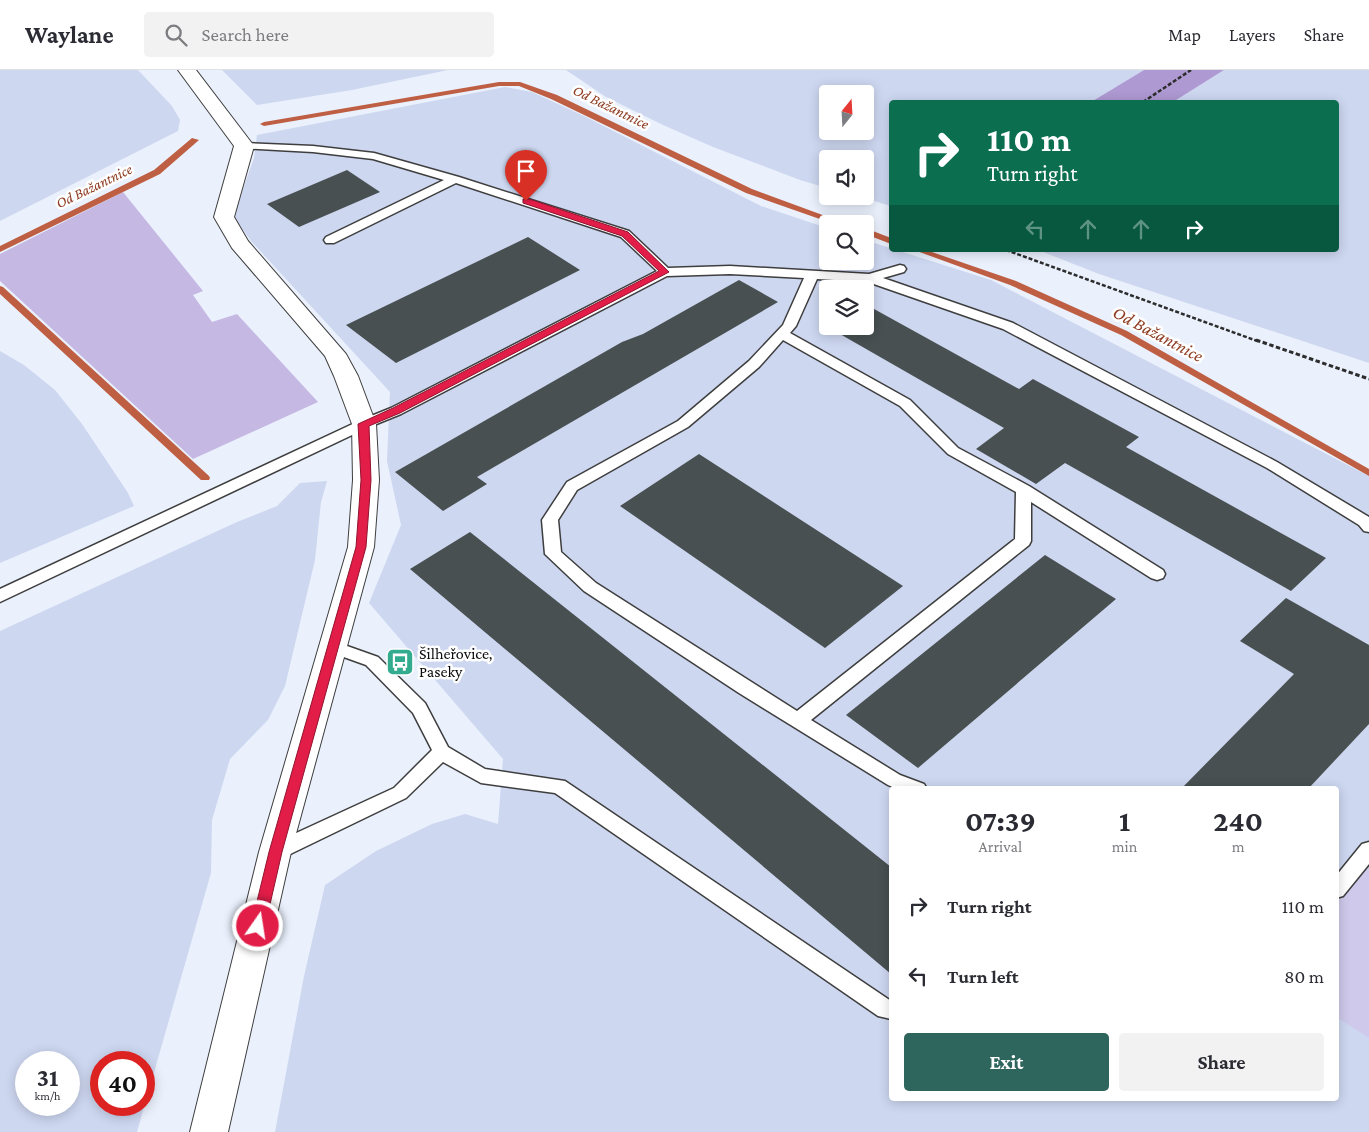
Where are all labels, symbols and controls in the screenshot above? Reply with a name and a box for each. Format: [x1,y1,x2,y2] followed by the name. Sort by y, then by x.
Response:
[144,12,494,57] search box
[25,21,114,48] text: Waylane
[162,21,190,49] icon: search
[202,24,289,45] text: Search here
[1168,25,1201,45] text: Map
[1229,25,1276,45] text: Layers
[1304,25,1344,45] text: Share
[570,82,652,132] water label: Od Bažantnice
[819,85,874,140] north arrow
[819,85,874,335] map controls
[904,120,969,185] icon: right
[987,120,1071,159] text: 110 m
[505,150,547,201] pin
[819,150,874,205] button: sound
[512,157,540,185] icon: arrive
[53,161,135,211] water label: Od Bažantnice
[987,161,1078,186] text: Turn right
[819,215,874,270] button: search
[1021,215,1049,243] icon: left
[1074,215,1102,243] icon: ahead
[1127,215,1155,243] icon: ahead
[1180,215,1208,243] icon: right
[819,280,874,335] button: layers
[1110,302,1207,366] water label: Od Bažantnice
[419,645,493,681] place label: Šilheřovice, Paseky
[385,647,415,677] bus stop icon: Šilheřovice, Paseky
[965,804,1036,837] text: 07:39
[1119,804,1130,837] text: 1
[1213,804,1263,837] text: 240
[979,838,1022,855] text: Arrival
[1112,838,1137,855] text: min
[1232,838,1245,855] text: m
[904,892,932,920] icon: right
[947,896,1032,917] text: Turn right
[1282,896,1324,917] text: 110 m
[231,899,283,951] position arrow
[904,962,932,990] icon: left
[947,966,1019,987] text: Turn left
[1284,966,1324,987] text: 80 m
[904,1033,1109,1091] button: Exit
[1119,1033,1324,1091] button: Share
[90,1051,155,1116] speed limit sign: 40
[37,1064,58,1091] text: 31
[35,1089,60,1103] text: km/h

